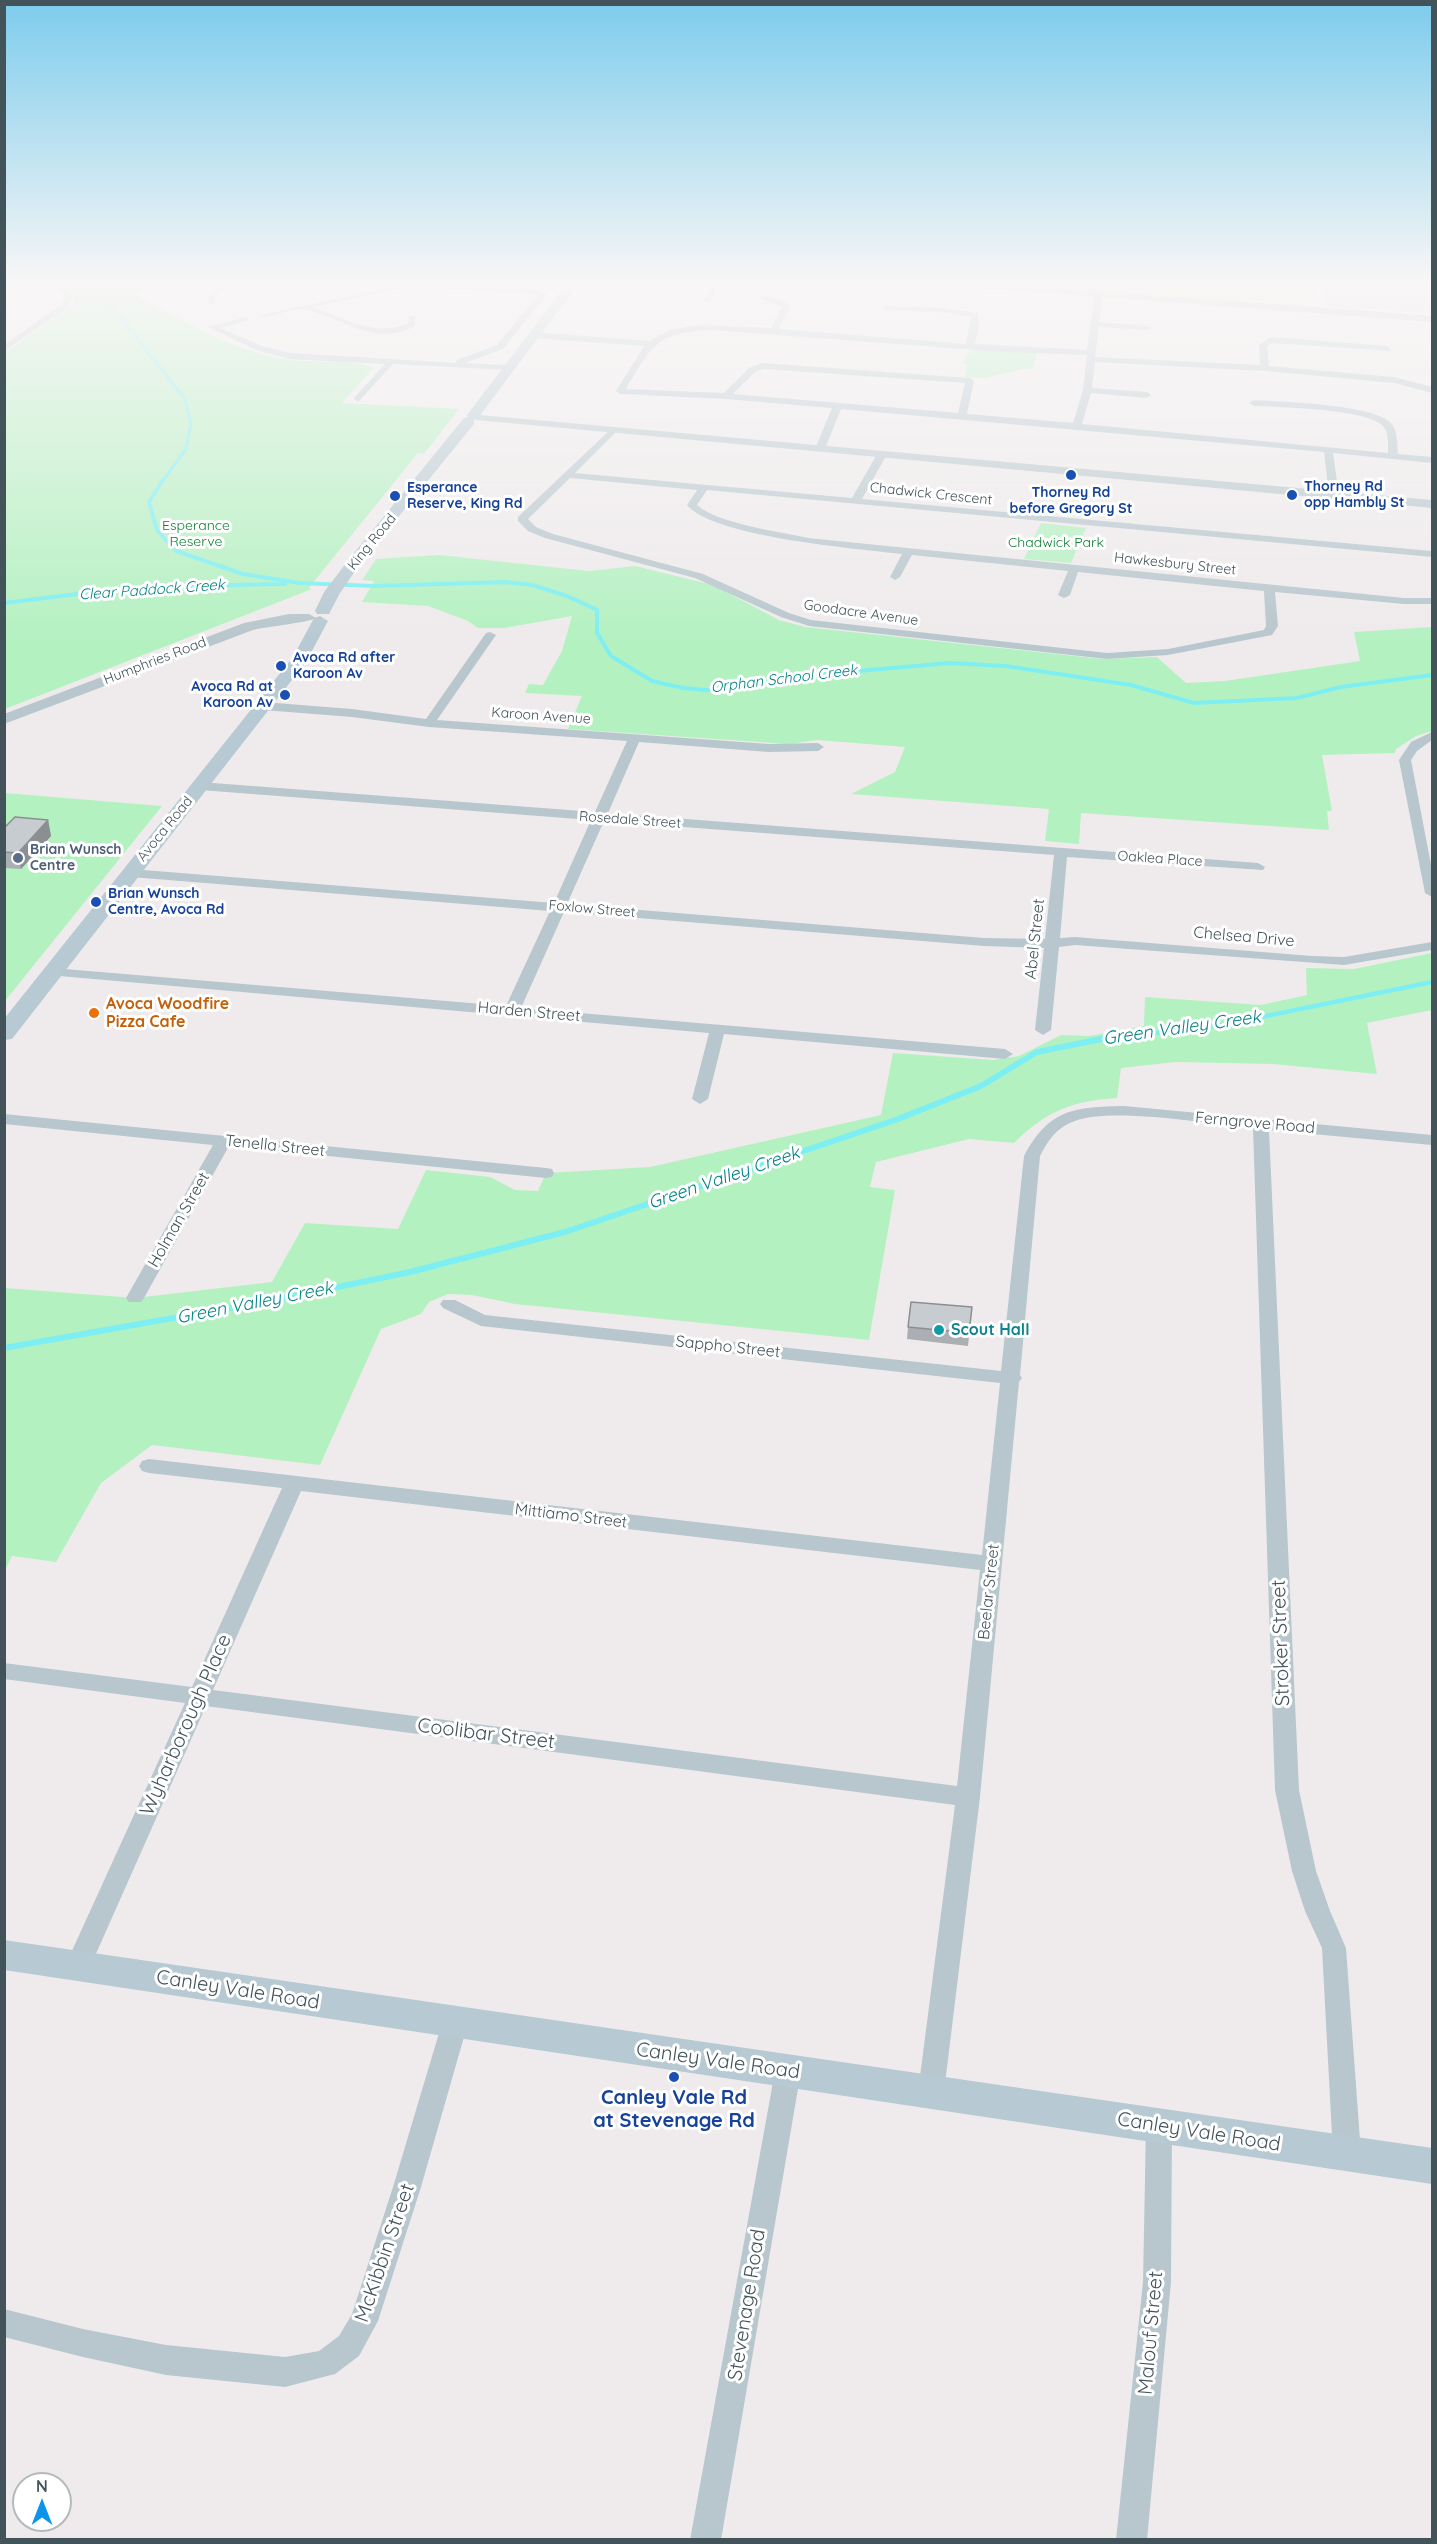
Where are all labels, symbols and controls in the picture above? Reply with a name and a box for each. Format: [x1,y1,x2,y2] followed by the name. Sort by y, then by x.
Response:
[1064,468,1078,482] marker: Thorney Rd before Gregory St
[869,479,993,509] street label: Chadwick Crescent
[1304,479,1405,512] place label: Thorney Rd opp Hambly St
[407,480,522,512] place label: Esperance Reserve, King Rd
[1010,485,1132,518] place label: Thorney Rd before Gregory St
[1285,488,1299,502] marker: Thorney Rd opp Hambly St
[388,489,402,503] marker: Esperance Reserve, King Rd
[344,510,400,574] street label: King Road
[162,518,230,550] park label: Esperance Reserve
[1008,535,1104,551] park label: Chadwick Park
[1113,549,1237,579] street label: Hawkesbury Street
[79,576,225,604] water label: Clear Paddock Creek
[803,597,919,629] street label: Goodacre Avenue
[101,634,209,688] street label: Humphries Road
[293,650,395,682] place label: Avoca Rd after Karoon Av
[274,659,288,673] marker: Avoca Rd after Karoon Av
[710,661,858,697] water label: Orphan School Creek
[191,679,273,712] place label: Avoca Rd at Karoon Av
[278,688,292,702] marker: Avoca Rd at Karoon Av
[491,704,591,728] street label: Karoon Avenue
[134,793,196,865] street label: Avoca Road
[578,808,682,832] street label: Rosedale Street
[30,842,121,874] place label: Brian Wunsch Centre
[1117,848,1203,870] street label: Oaklea Place
[11,851,25,865] marker: Brian Wunsch Centre
[108,886,224,918] place label: Brian Wunsch Centre, Avoca Rd
[89,895,103,909] marker: Brian Wunsch Centre, Avoca Rd
[548,897,636,921] street label: Foxlow Street
[1021,898,1049,980] street label: Abel Street
[1193,923,1295,951] street label: Chelsea Drive
[106,994,229,1032] place label: Avoca Woodfire Pizza Cafe
[477,998,581,1026] street label: Harden Street
[87,1006,101,1020] marker: Avoca Woodfire Pizza Cafe
[1102,1006,1262,1050] water label: Green Valley Creek
[1194,1108,1316,1138] street label: Ferngrove Road
[224,1131,326,1161] street label: Tenella Street
[645,1142,803,1214] water label: Green Valley Creek
[144,1169,214,1271] street label: Holman Street
[175,1277,335,1329] water label: Green Valley Creek
[951,1320,1029,1340] place label: Scout Hall
[932,1323,946,1337] marker: Scout Hall
[675,1332,781,1362] street label: Sappho Street
[514,1500,628,1532] street label: Mittiamo Street
[974,1543,1004,1641] street label: Beelar Street
[1267,1579,1295,1707] street label: Stroker Street
[135,1631,237,1819] street label: Wyharborough Place
[416,1714,556,1754] street label: Coolibar Street
[155,1965,321,2015] street label: Canley Vale Road
[635,2038,801,2084] street label: Canley Vale Road
[667,2070,681,2084] marker: Canley Vale Rd at Stevenage Rd
[593,2086,755,2133] place label: Canley Vale Rd at Stevenage Rd
[1116,2107,1282,2157] street label: Canley Vale Road
[350,2181,420,2325] street label: McKibbin Street
[723,2228,771,2382] street label: Stevenage Road
[1134,2270,1168,2396] street label: Malouf Street
[12,2472,72,2532] north arrow
[36,2476,48,2496] text: N

